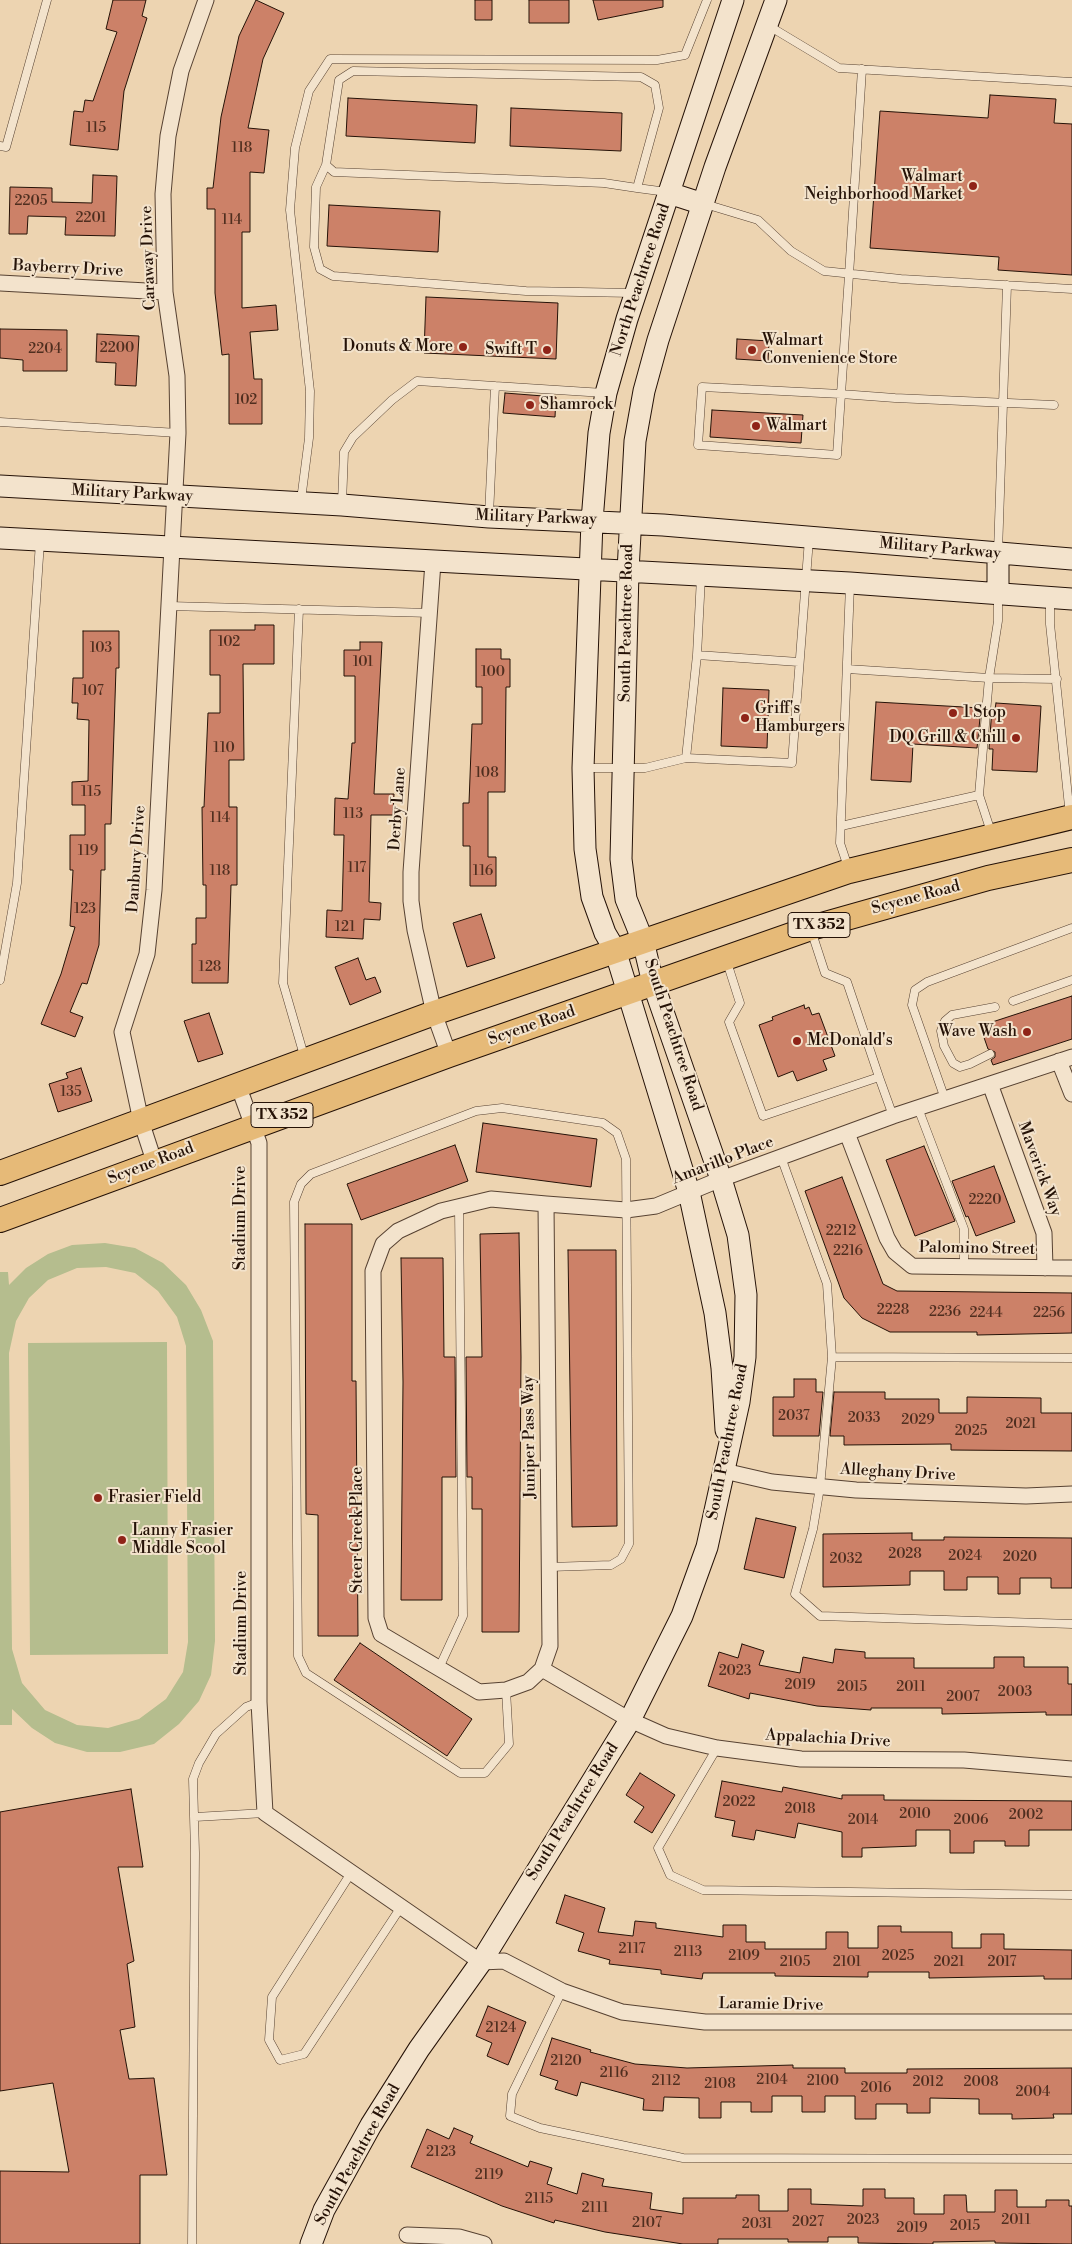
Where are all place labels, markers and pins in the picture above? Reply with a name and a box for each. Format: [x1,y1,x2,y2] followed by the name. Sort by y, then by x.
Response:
[805,167,963,205] place label: Walmart Neighborhood Market
[967,180,979,192] marker: Walmart Neighborhood Market
[762,331,898,369] place label: Walmart Convenience Store
[343,337,453,357] place label: Donuts & More
[485,340,537,360] place label: Swift T
[457,341,469,353] marker: Donuts & More
[541,344,553,356] marker: Swift T
[746,344,758,356] marker: Walmart Convenience Store
[540,395,613,415] place label: Shamrock
[524,399,536,411] marker: Shamrock
[766,416,827,436] place label: Walmart
[750,420,762,432] marker: Walmart
[755,699,845,737] place label: Griff's Hamburgers
[963,703,1006,723] place label: 1 Stop
[947,707,959,719] marker: 1 Stop
[739,712,751,724] marker: Griff's Hamburgers
[889,728,1006,748] place label: DQ Grill & Chill
[1010,732,1022,744] marker: DQ Grill & Chill
[938,1022,1017,1042] place label: Wave Wash
[1021,1026,1033,1038] marker: Wave Wash
[807,1031,893,1051] place label: McDonald's
[791,1035,803,1047] marker: McDonald's
[108,1488,201,1508] place label: Frasier Field
[92,1492,104,1504] marker: Frasier Field
[132,1521,233,1559] place label: Lanny Frasier Middle Scool
[116,1534,128,1546] marker: Lanny Frasier Middle Scool

